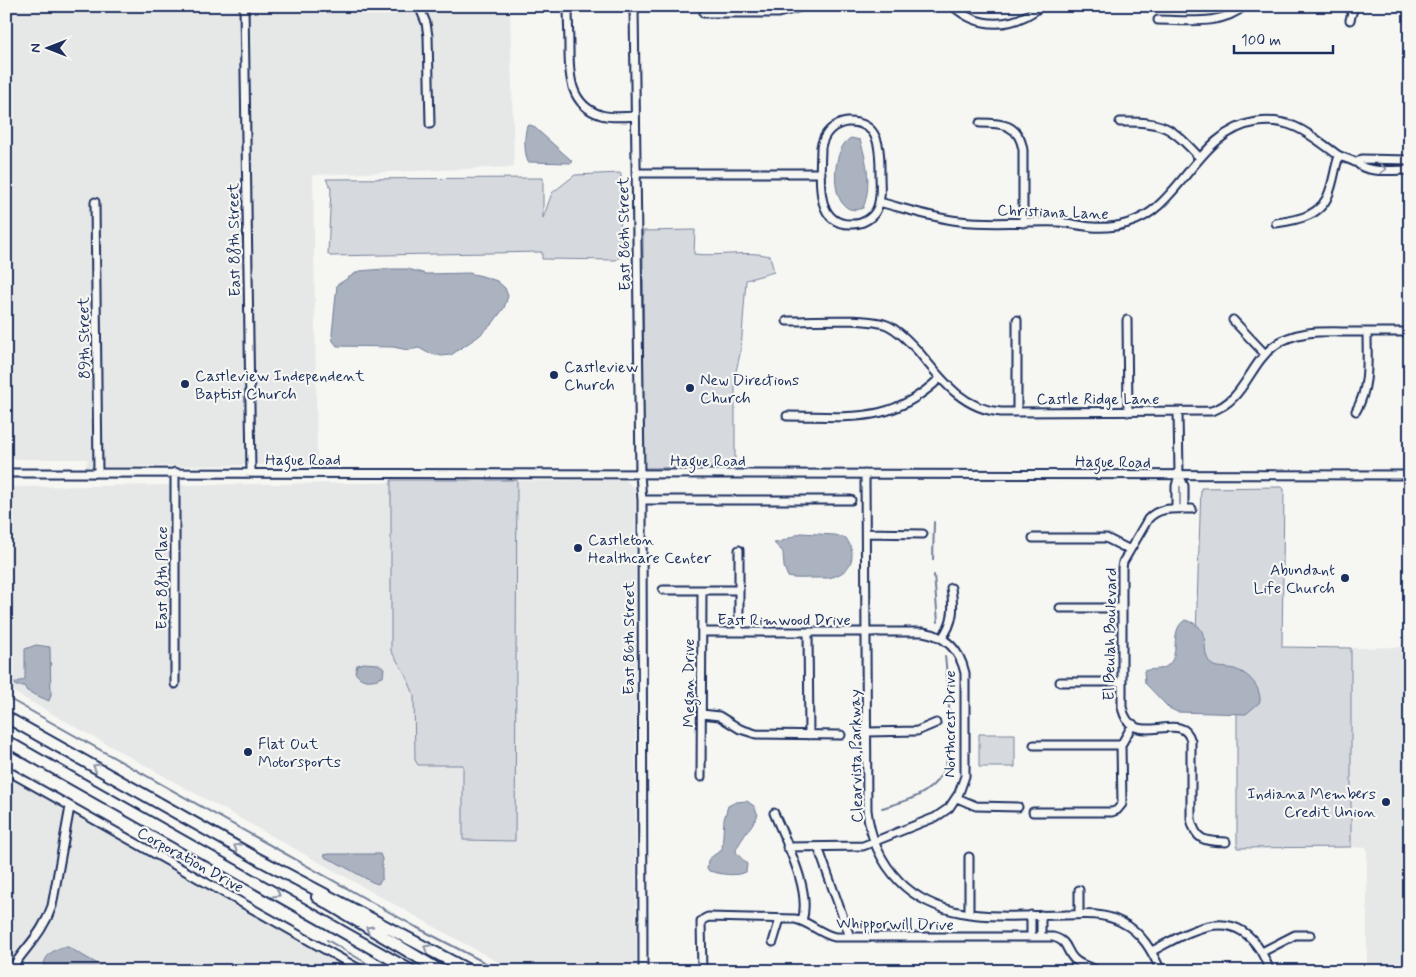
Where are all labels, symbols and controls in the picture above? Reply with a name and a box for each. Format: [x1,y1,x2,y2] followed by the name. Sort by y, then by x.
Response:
[22,22,72,72] north arrow
[1234,22,1332,54] scale bar
[1241,31,1281,51] text: 100 m
[27,43,45,53] text: N
[1379,164,1387,175] one-way arrow
[613,176,636,291] street label: East 86th Street
[223,182,246,297] street label: East 88th Street
[997,200,1109,225] street label: Christiana Lane
[73,296,96,379] street label: 89th Street
[564,357,639,396] place label: Castleview Church
[195,366,365,405] place label: Castleview Independent Baptist Church
[548,369,560,381] marker: Castleview Church
[700,370,799,409] place label: New Directions Church
[179,378,191,390] marker: Castleview Independent Baptist Church
[684,382,696,394] marker: New Directions Church
[1037,389,1159,410] street label: Castle Ridge Lane
[265,450,341,472] street label: Hague Road
[670,451,746,473] street label: Hague Road
[1075,451,1151,475] street label: Hague Road
[152,526,173,630] street label: East 88th Place
[588,530,712,569] place label: Castleton Healthcare Center
[572,542,584,554] marker: Castleton Healthcare Center
[1254,560,1335,599] place label: Abundant Life Church
[1099,567,1122,701] street label: El Beulah Boulevard
[1339,572,1351,584] marker: Abundant Life Church
[619,580,640,695] street label: East 86th Street
[717,610,851,631] street label: East Rimwood Drive
[679,638,701,728] street label: Megan Drive
[940,670,961,778] street label: Northcrest Drive
[845,689,868,823] street label: Clearvista Parkway
[258,734,341,773] place label: Flat Out Motorsports
[242,746,254,758] marker: Flat Out Motorsports
[92,763,101,773] one-way arrow
[1247,784,1376,823] place label: Indiana Members Credit Union
[1380,796,1392,808] marker: Indiana Members Credit Union
[133,822,247,898] street label: Corporation Drive
[234,843,243,853] one-way arrow
[272,888,281,898] one-way arrow
[836,913,954,936] street label: Whipporwill Drive
[365,925,374,935] one-way arrow
[423,944,432,954] one-way arrow

